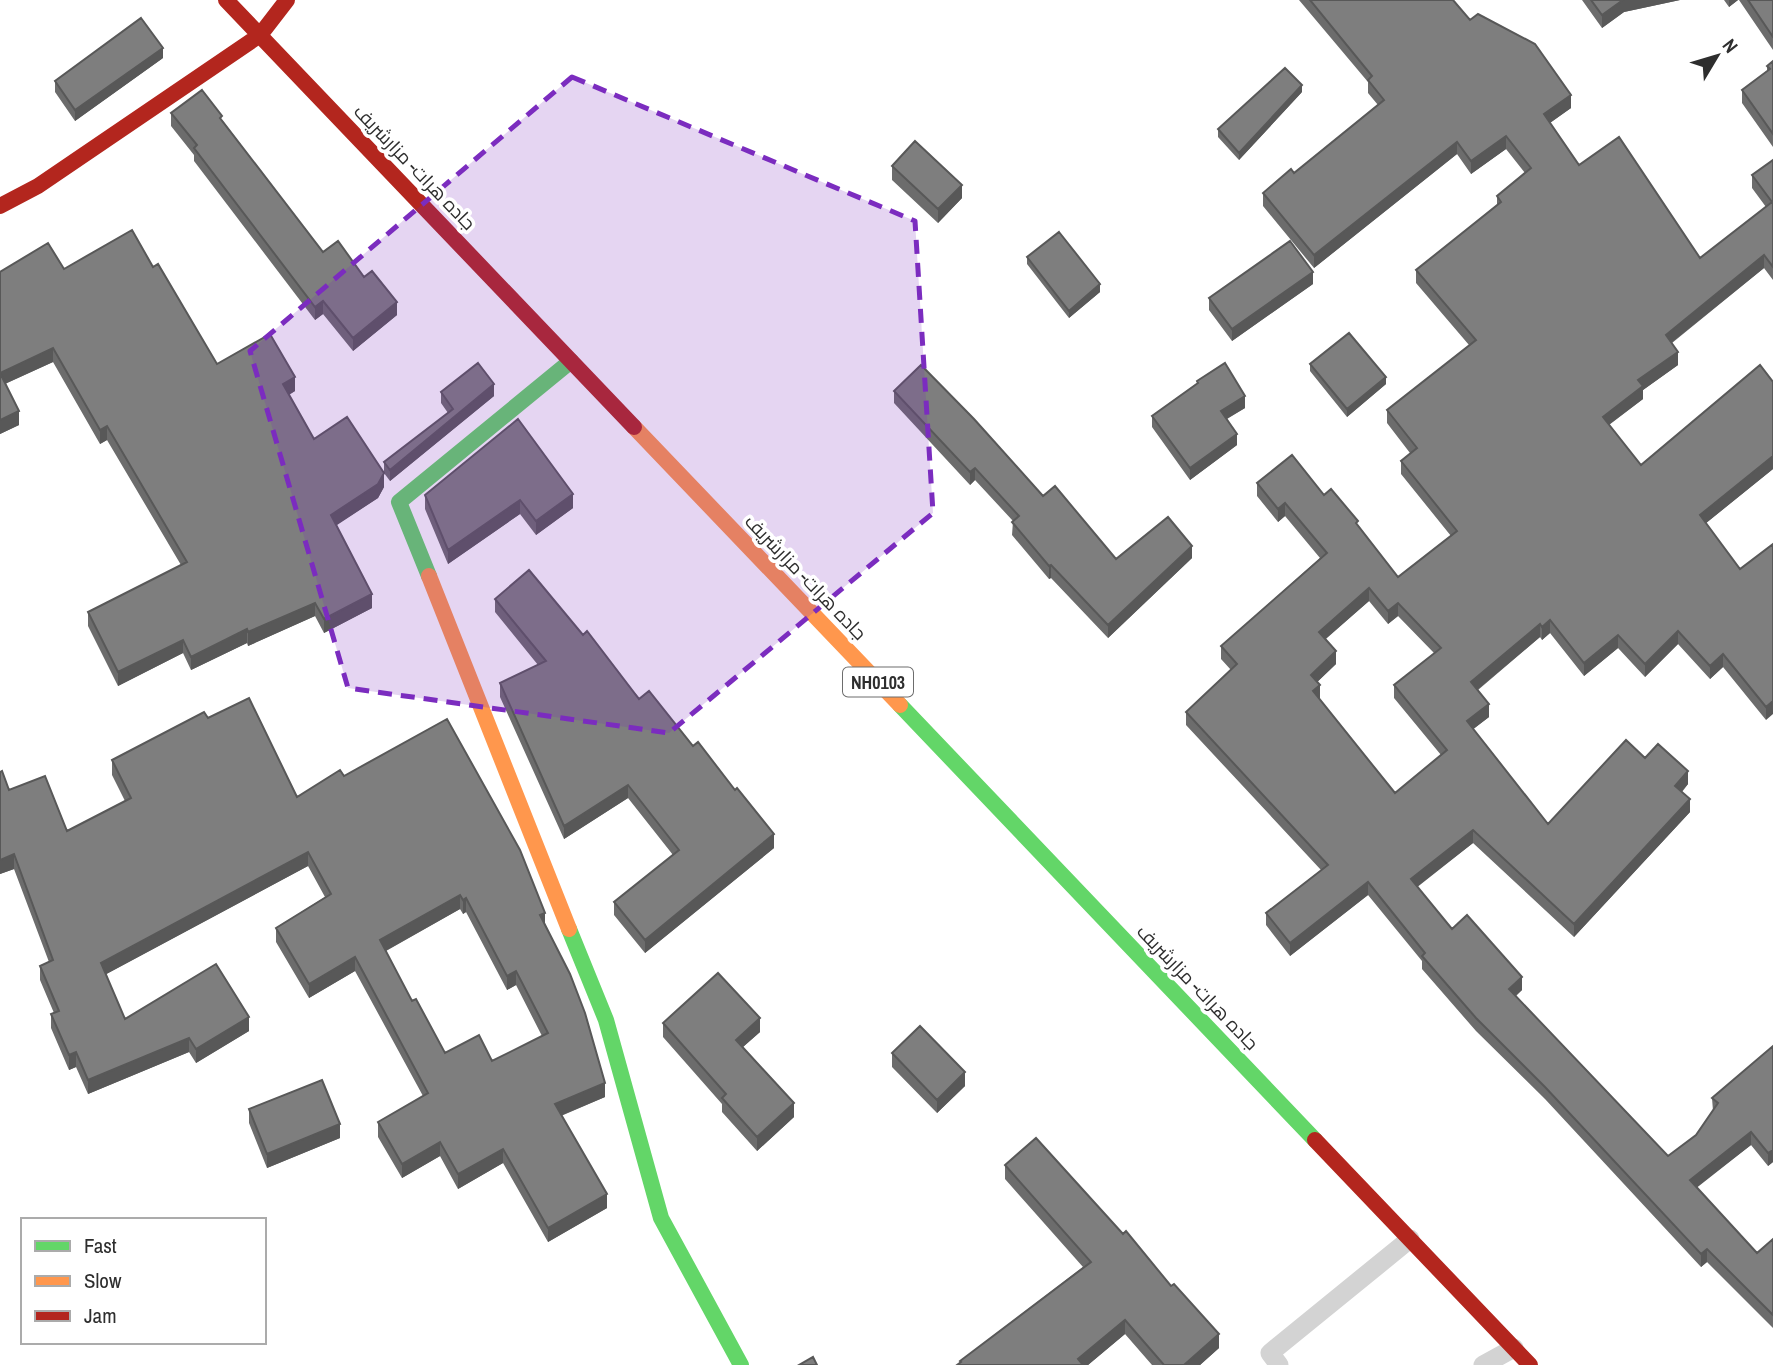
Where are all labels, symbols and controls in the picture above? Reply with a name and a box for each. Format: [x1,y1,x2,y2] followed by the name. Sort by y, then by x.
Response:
[1682,21,1752,91] north arrow
[1717,33,1744,58] text: N
[348,98,482,236] street label: جاده هرات- مزارشریف
[739,508,873,646] street label: جاده هرات- مزارشریف
[843,668,913,696] road number: NH0103
[1131,918,1265,1056] street label: جاده هرات- مزارشریف
[21,1218,266,1344] legend
[84,1231,117,1260] text: Fast
[84,1266,122,1295] text: Slow
[84,1301,117,1330] text: Jam

